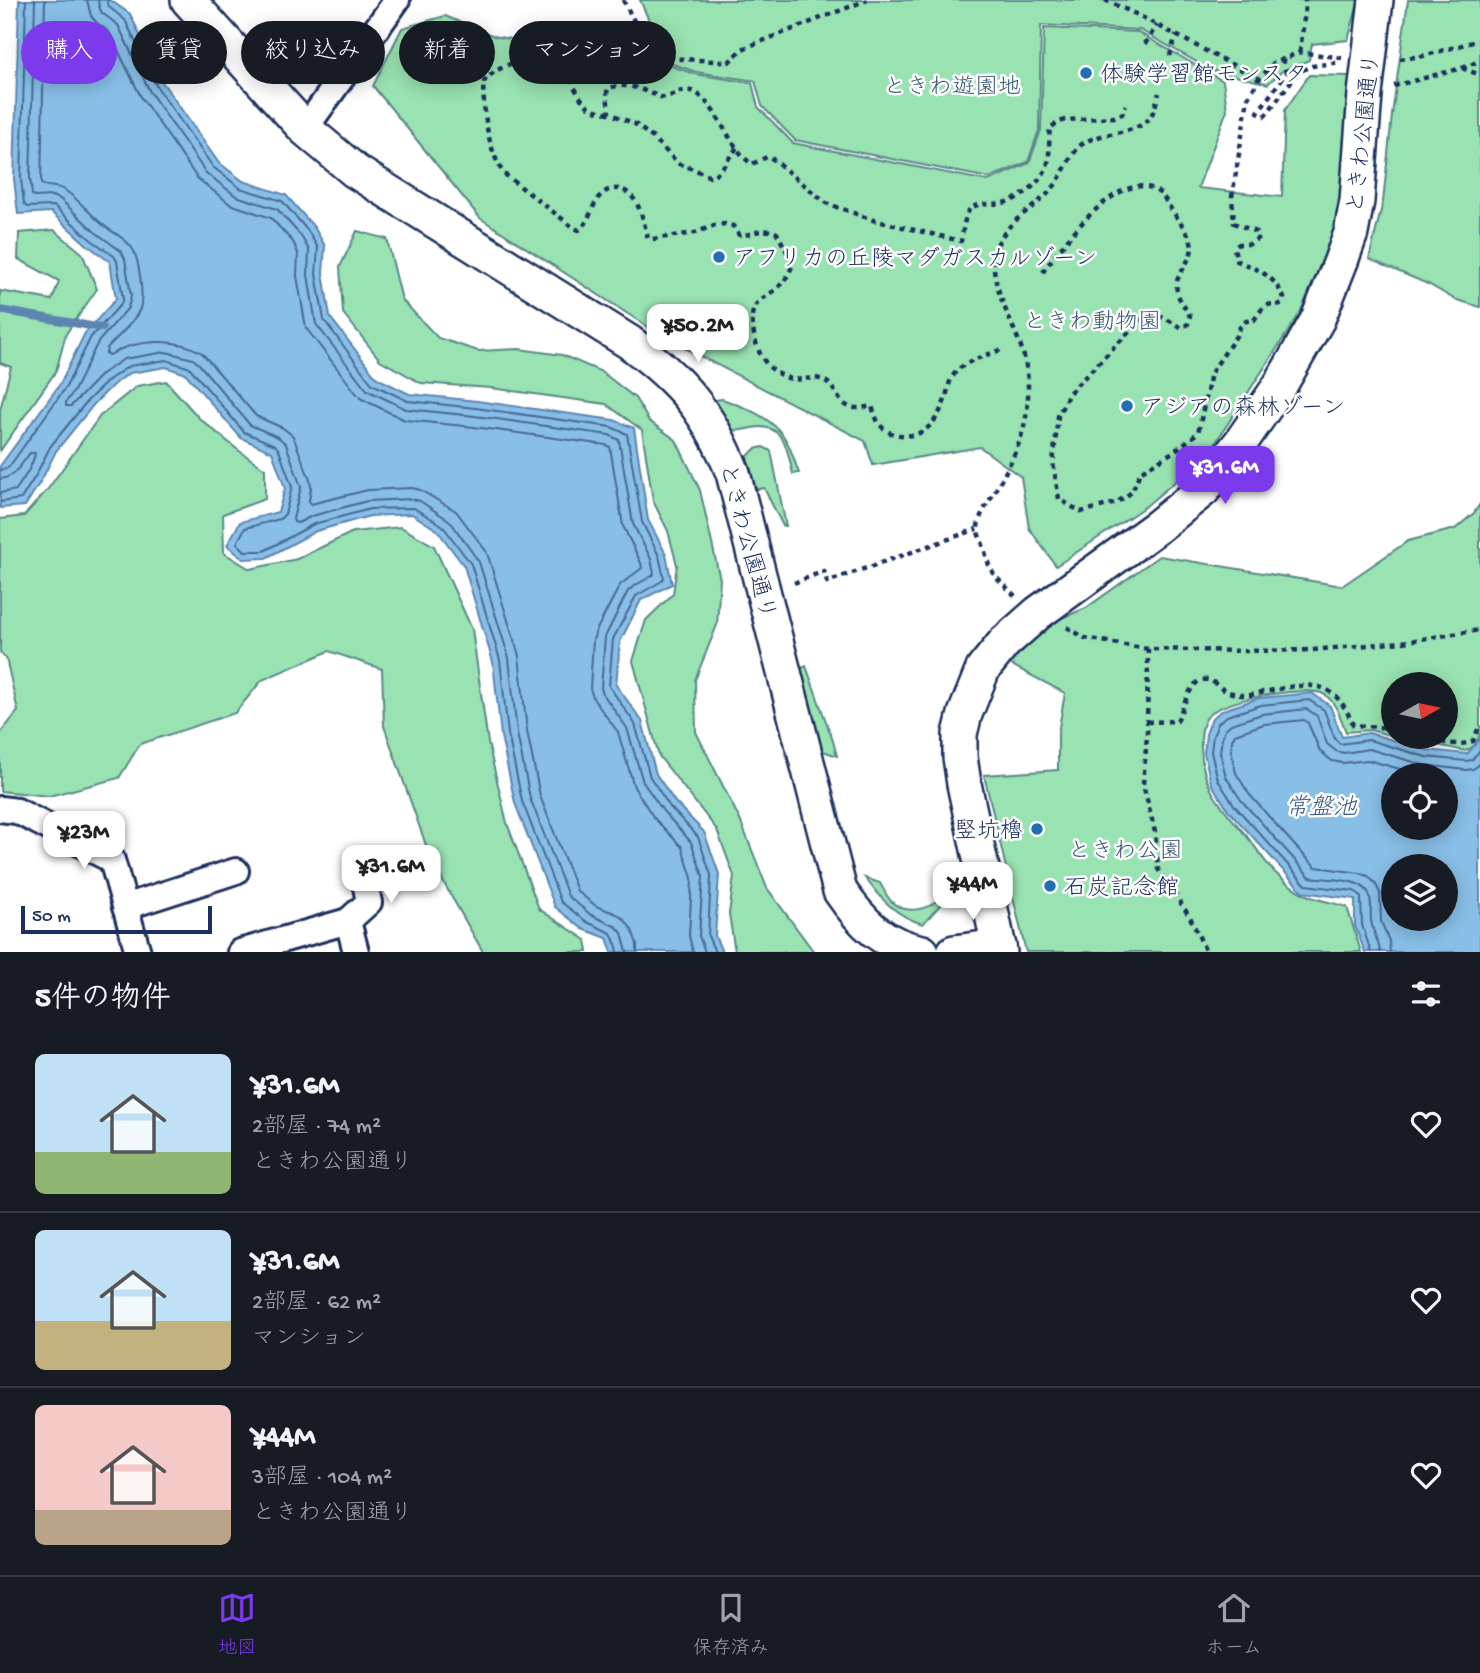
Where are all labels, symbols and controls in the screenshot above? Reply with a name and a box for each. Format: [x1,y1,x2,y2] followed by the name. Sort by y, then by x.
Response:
[21,21,117,84] chip: 購入
[131,21,227,84] chip: 賃貸
[241,21,385,84] chip: 絞り込み
[399,21,495,84] chip: 新着
[509,21,676,84] chip: マンション
[1344,52,1387,215] street label: ときわ公園通り
[1100,62,1307,90] place label: 体験学習館モンスタ
[1078,65,1094,81] marker: 体験学習館モンスタ
[883,74,1021,102] park label: ときわ遊園地
[733,246,1097,274] place label: アフリカの丘陵マダガスカルゾーン
[711,249,727,265] marker: アフリカの丘陵マダガスカルゾーン
[641,304,755,364] pin: ¥50.2M
[1023,309,1161,337] park label: ときわ動物園
[663,313,733,340] text: ¥50.2M
[1141,395,1345,423] place label: アジアの森林ゾーン
[1119,398,1135,414] marker: アジアの森林ゾーン
[1168,447,1282,506] pin: ¥31.6M
[1192,455,1258,482] text: ¥31.6M
[712,461,779,623] street label: ときわ公園通り
[1381,672,1458,749] north arrow
[1381,672,1458,931] map controls
[1381,763,1458,840] button: locate
[1285,794,1358,824] water label: 常盤池
[43,812,125,871] pin: ¥23M
[954,818,1023,846] place label: 竪坑櫓
[59,820,109,847] text: ¥23M
[1029,821,1045,837] marker: 竪坑櫓
[1068,839,1183,866] park label: ときわ公園
[334,846,448,905] pin: ¥31.6M
[358,854,424,881] text: ¥31.6M
[1381,854,1458,931] button: layers
[932,862,1014,922] pin: ¥44M
[949,871,997,898] text: ¥44M
[1064,874,1179,903] place label: 石炭記念館
[1042,878,1058,894] marker: 石炭記念館
[21,903,212,935] scale bar
[32,906,71,929] text: 50 m
[1407,975,1445,1013] icon: filters
[35,983,171,1018] text: 5件の物件
[252,1070,339,1105] text: ¥31.6M
[91,1082,175,1166] icon: home
[1407,1105,1445,1143] icon: heart
[252,1114,381,1141] text: 2部屋 · 74 m²
[252,1150,413,1177] text: ときわ公園通り
[252,1246,339,1281] text: ¥31.6M
[91,1258,175,1342] icon: home
[1407,1281,1445,1319] icon: heart
[252,1290,381,1317] text: 2部屋 · 62 m²
[252,1326,366,1353] text: マンション
[252,1421,315,1456] text: ¥44M
[91,1433,175,1517] icon: home
[1407,1456,1445,1494] icon: heart
[252,1465,392,1492] text: 3部屋 · 104 m²
[252,1501,413,1528] text: ときわ公園通り
[218,1589,256,1661] tab: 地図
[693,1589,769,1661] tab: 保存済み
[1205,1589,1262,1661] tab: ホーム

